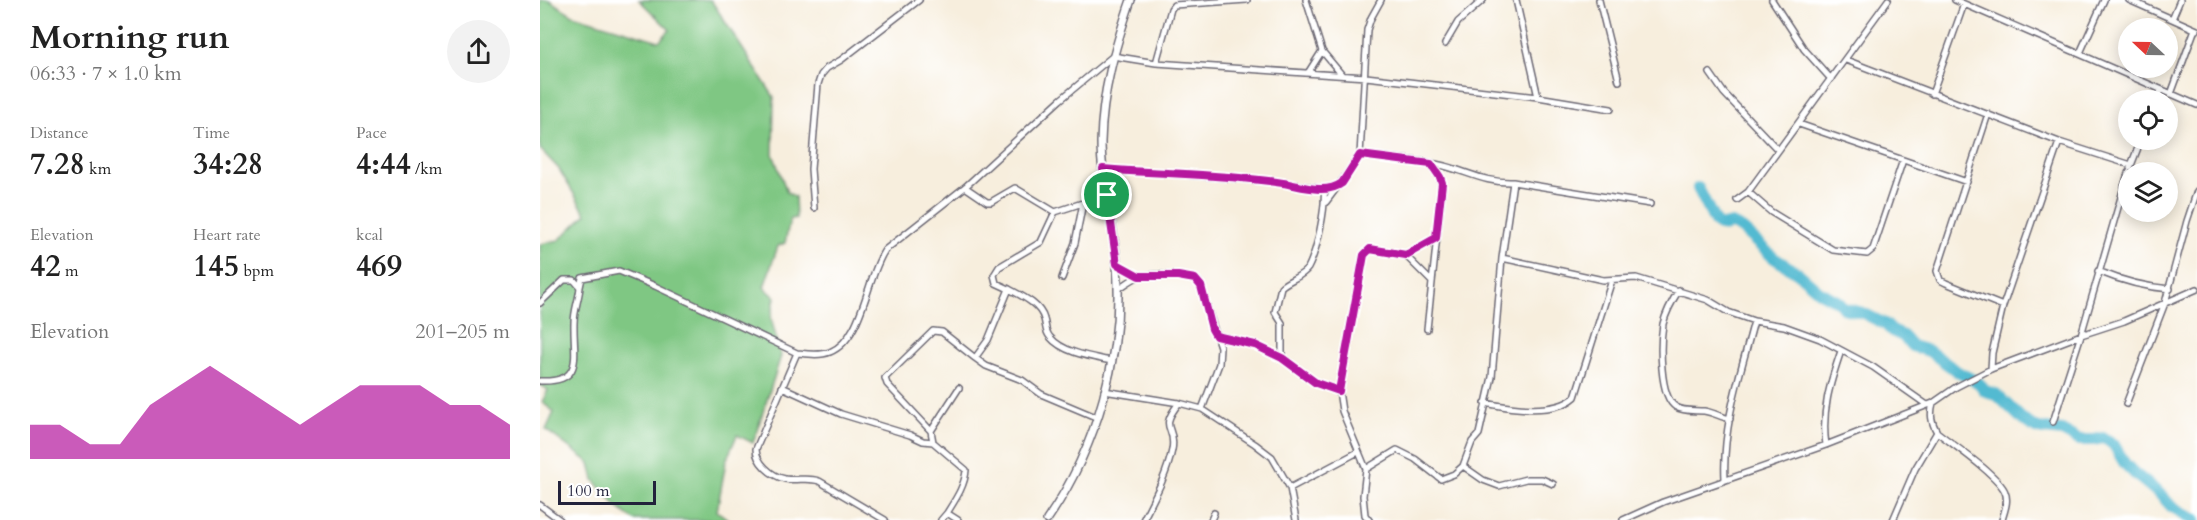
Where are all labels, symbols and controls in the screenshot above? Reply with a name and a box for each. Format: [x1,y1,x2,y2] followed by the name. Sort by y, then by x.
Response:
[30,15,230,60] text: Morning run
[2118,18,2178,78] north arrow
[2118,18,2178,222] map controls
[447,20,510,83] button: share
[30,60,182,87] text: 06:33 · 7 × 1.0 km
[2118,90,2178,150] button: locate
[30,122,88,144] text: Distance
[193,122,230,144] text: Time
[356,122,387,144] text: Pace
[30,144,85,185] text: 7.28
[193,144,263,185] text: 34:28
[356,144,411,185] text: 4:44
[85,158,111,180] text: km
[411,158,442,180] text: /km
[2118,162,2178,222] button: layers
[1081,169,1132,220] pin
[1090,178,1123,211] icon: arrive
[30,224,94,246] text: Elevation
[193,224,261,246] text: Heart rate
[356,224,383,246] text: kcal
[30,246,61,287] text: 42
[193,246,239,287] text: 145
[356,246,402,287] text: 469
[61,260,79,282] text: m
[239,260,274,282] text: bpm
[30,318,109,345] text: Elevation
[415,318,510,345] text: 201–205 m
[558,478,656,506] scale bar
[567,480,609,502] text: 100 m

